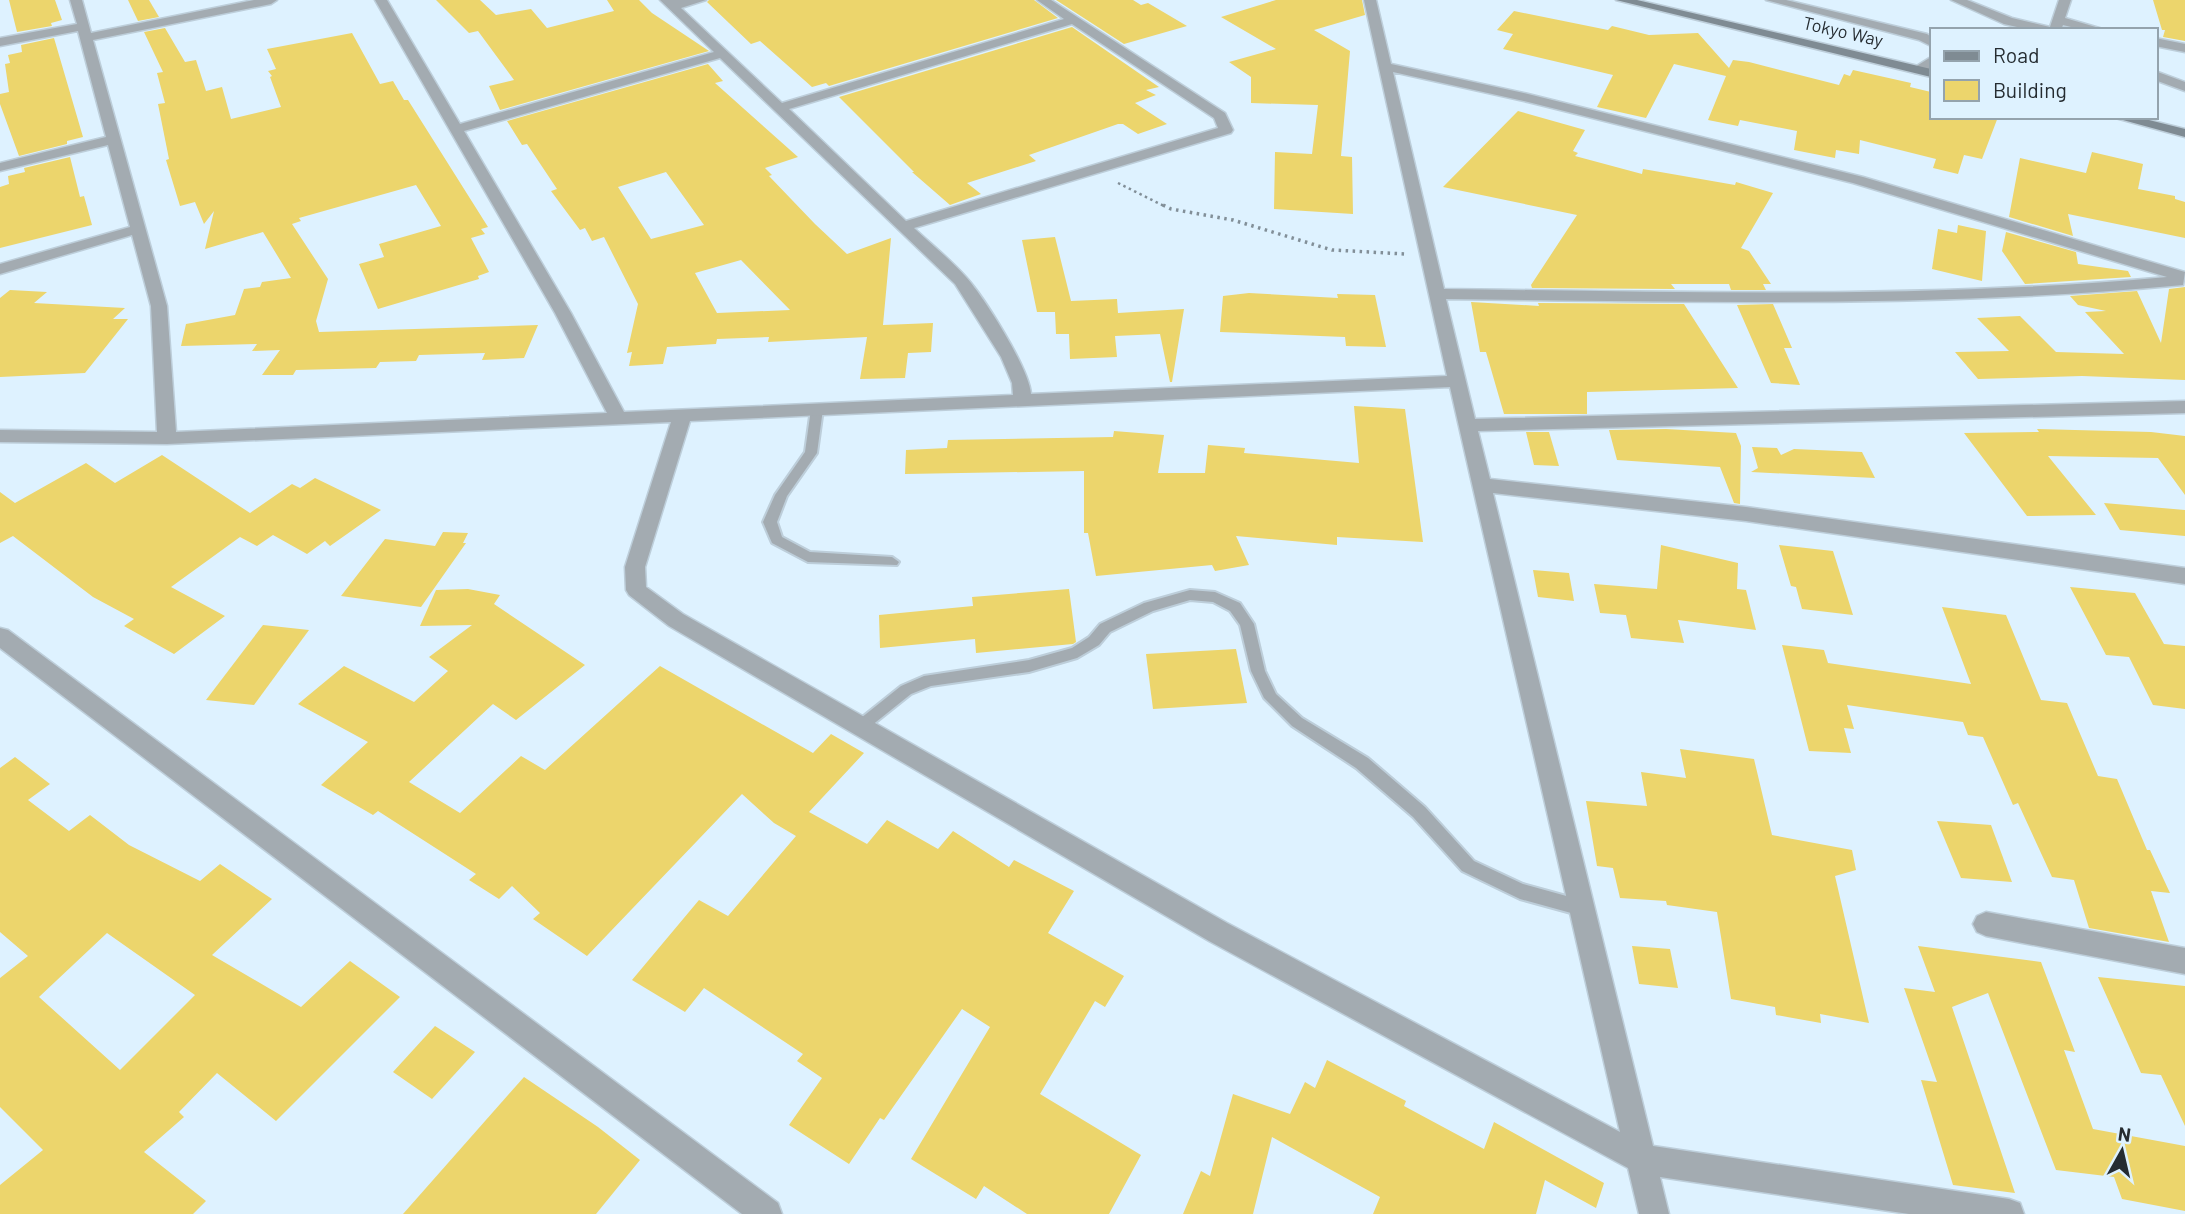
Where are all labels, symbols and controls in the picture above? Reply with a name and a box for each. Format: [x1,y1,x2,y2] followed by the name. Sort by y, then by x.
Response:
[1801,11,1885,51] street label: Tokyo Way
[1930,28,2157,119] legend
[1993,42,2039,67] text: Road
[1993,77,2067,102] text: Building
[2087,1116,2157,1186] north arrow
[2117,1121,2132,1146] text: N

